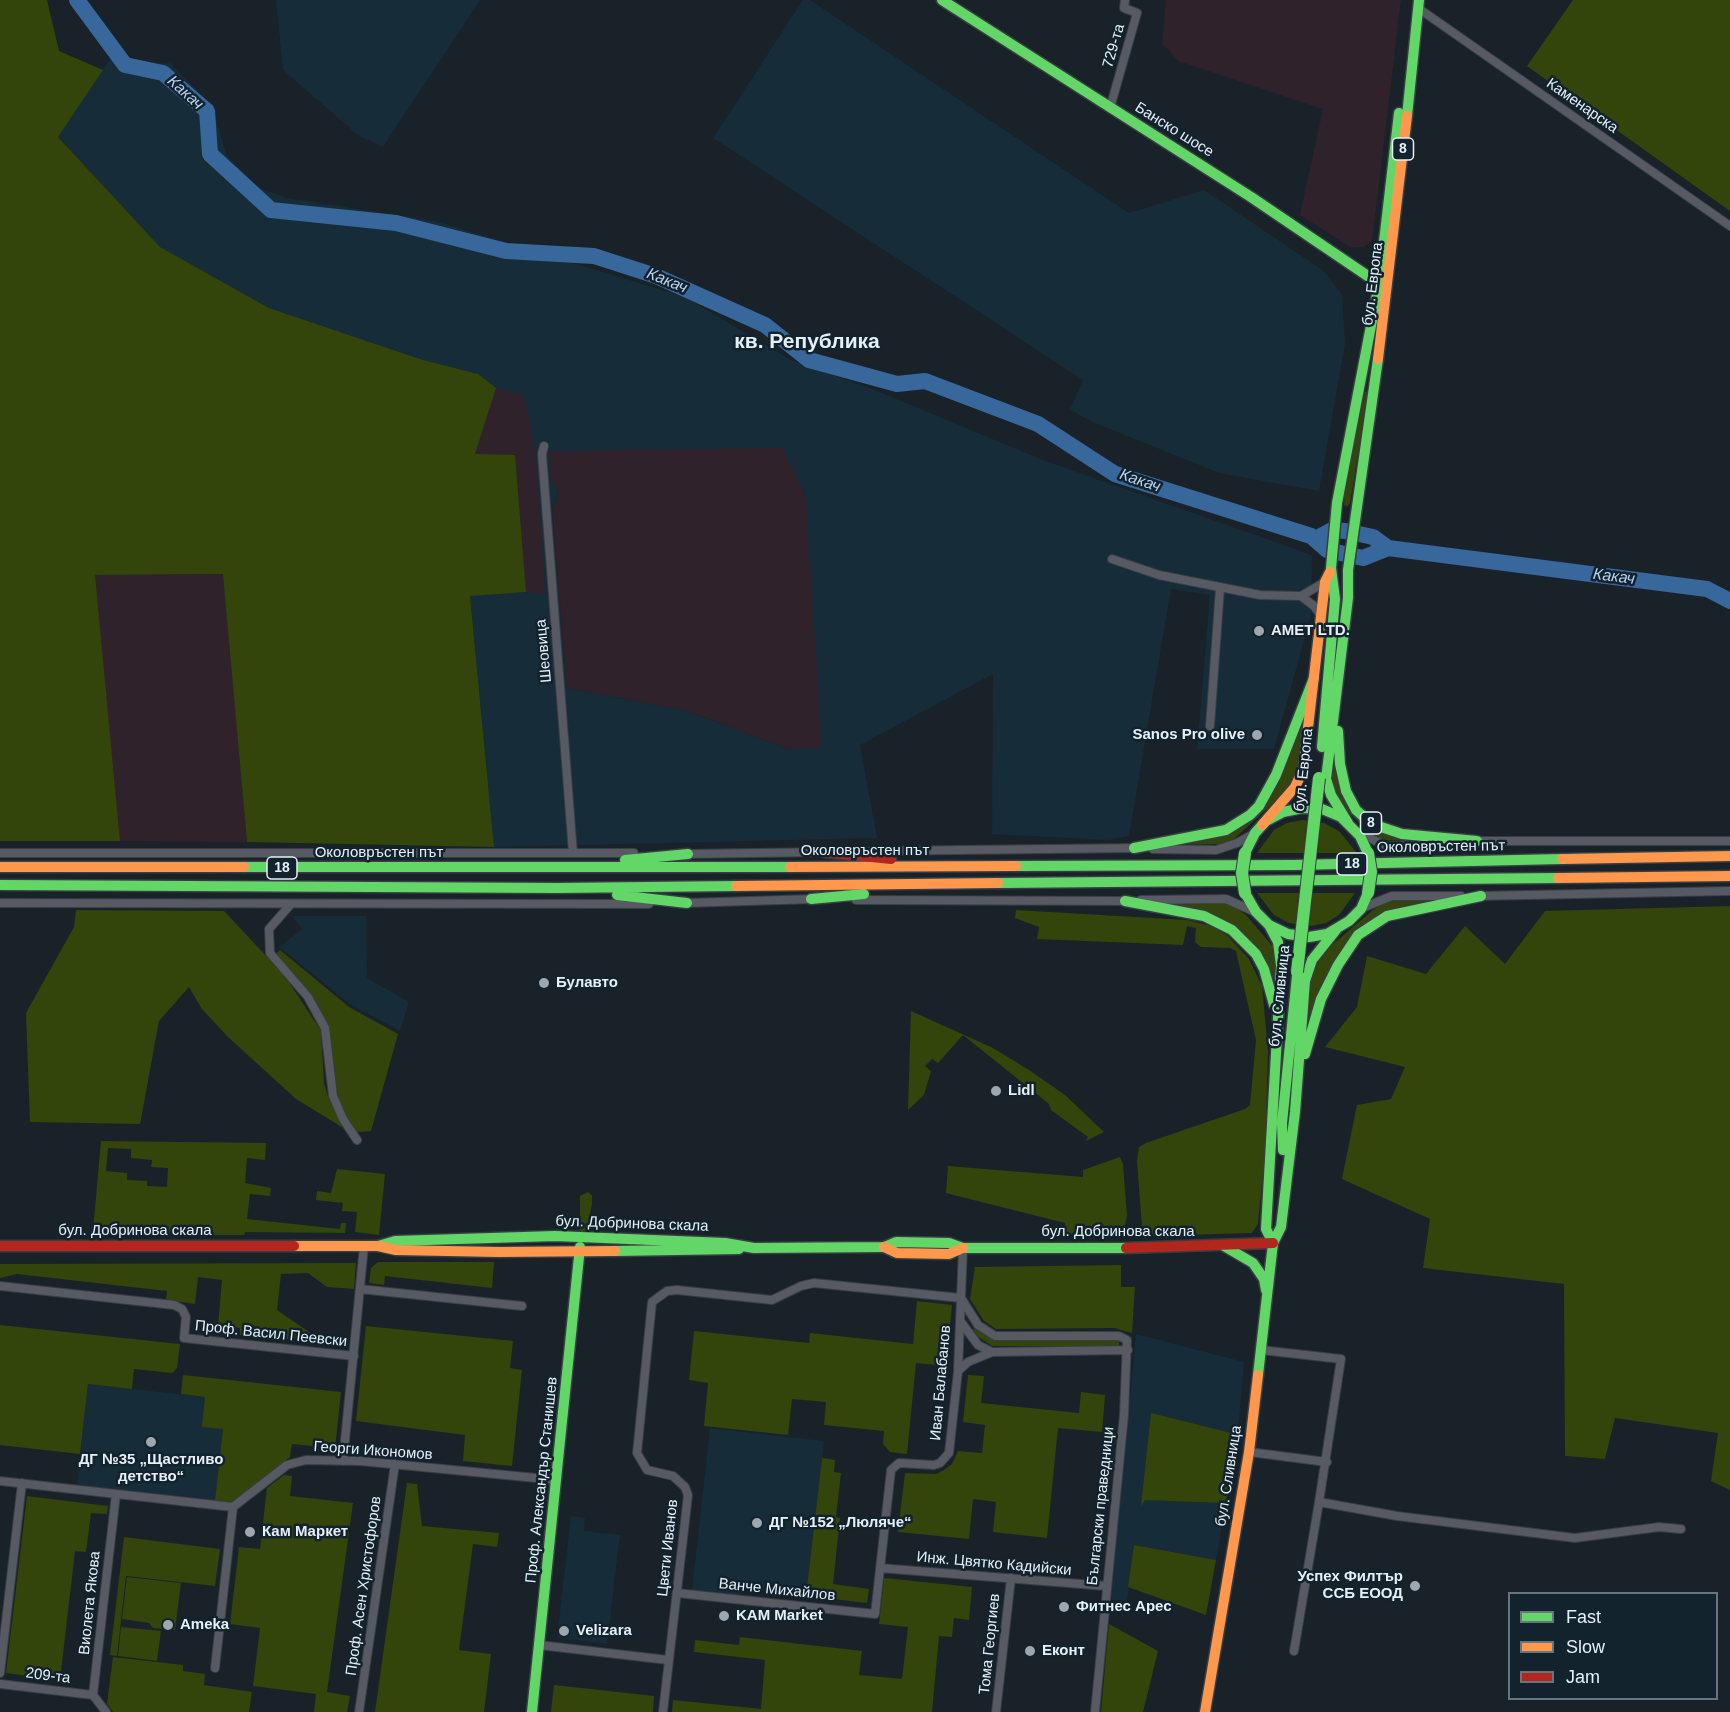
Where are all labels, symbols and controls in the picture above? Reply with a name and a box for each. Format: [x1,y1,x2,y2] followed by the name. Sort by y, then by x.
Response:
[1099,22,1129,70] street label: 729-та
[163,72,207,114] water label: Какач
[1543,75,1621,137] street label: Каменарска
[1131,99,1217,161] street label: Банско шосе
[1392,138,1414,160] road number: 8
[1359,241,1387,327] street label: бул. Европа
[644,264,690,298] water label: Какач
[734,329,880,355] district label: кв. Република
[1117,465,1163,497] water label: Какач
[1592,565,1636,589] water label: Какач
[532,618,556,684] street label: Шеовица
[1271,622,1350,640] place label: AMET LTD.
[1252,624,1266,638] marker: AMET LTD.
[1132,726,1245,744] place label: Sanos Pro olive
[1291,727,1317,813] street label: бул. Европа
[1250,728,1264,742] marker: Sanos Pro olive
[1360,812,1382,834] road number: 8
[1376,837,1506,857] street label: Околовръстен път
[801,842,929,860] street label: Околовръстен път
[315,844,443,862] street label: Околовръстен път
[1337,853,1367,875] road number: 18
[267,857,297,879] road number: 18
[1266,944,1294,1048] street label: бул. Сливница
[556,974,618,992] place label: Булавто
[537,976,551,990] marker: Булавто
[1008,1082,1035,1100] place label: Lidl
[989,1084,1003,1098] marker: Lidl
[555,1212,709,1236] street label: бул. Добринова скала
[58,1222,212,1240] street label: бул. Добринова скала
[1041,1223,1195,1241] street label: бул. Добринова скала
[194,1317,348,1351] street label: Проф. Васил Пеевски
[927,1325,955,1441] street label: Иван Балабанов
[522,1376,562,1584] street label: Проф. Александър Станишев
[1212,1424,1246,1528] street label: бул. Сливница
[1084,1426,1118,1586] street label: Български праведници
[144,1435,158,1449] marker: ДГ №35 „Щастливо детство“
[313,1438,433,1464] street label: Георги Икономов
[79,1451,223,1486] place label: ДГ №35 „Щастливо детство“
[342,1495,386,1677] street label: Проф. Асен Христофоров
[654,1498,682,1598] street label: Цвети Иванов
[769,1514,912,1532] place label: ДГ №152 „Люляче“
[750,1516,764,1530] marker: ДГ №152 „Люляче“
[262,1523,348,1541] place label: Кам Маркет
[243,1525,257,1539] marker: Кам Маркет
[916,1548,1072,1580] street label: Инж. Цвятко Кадийски
[76,1550,104,1656] street label: Виолета Якова
[1298,1568,1403,1603] place label: Успех Филтър ССБ ЕООД
[718,1575,836,1605] street label: Ванче Михайлов
[1408,1579,1422,1593] marker: Успех Филтър ССБ ЕООД
[1508,1592,1718,1700] legend
[976,1593,1004,1695] street label: Тома Георгиев
[1076,1598,1172,1616] place label: Фитнес Арес
[1057,1600,1071,1614] marker: Фитнес Арес
[736,1607,823,1625] place label: KAM Market
[1566,1607,1601,1627] text: Fast
[717,1609,731,1623] marker: KAM Market
[180,1616,229,1634] place label: Ameka
[161,1618,175,1632] marker: Ameka
[576,1622,632,1640] place label: Velizara
[557,1624,571,1638] marker: Velizara
[1566,1637,1605,1657] text: Slow
[1042,1642,1085,1660] place label: Еконт
[1023,1644,1037,1658] marker: Еконт
[25,1664,71,1688] street label: 209-та
[1566,1667,1600,1687] text: Jam

